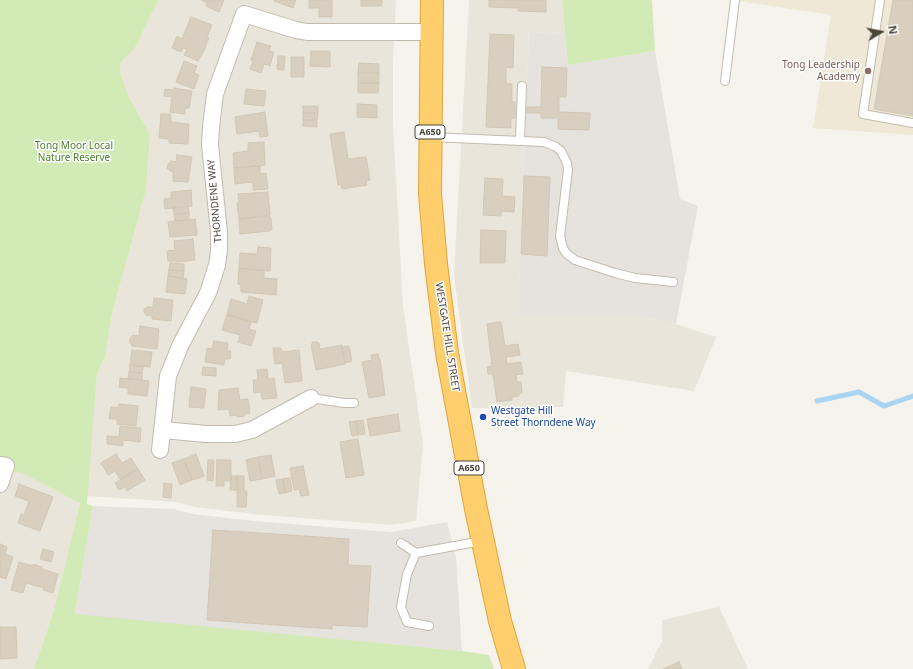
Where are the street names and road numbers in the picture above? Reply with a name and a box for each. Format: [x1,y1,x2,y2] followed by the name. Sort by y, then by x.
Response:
[415,125,445,139] road number: A650
[205,159,225,243] street label: THORNDENE WAY
[432,282,462,392] street label: WESTGATE HILL STREET
[454,461,484,475] road number: A650

